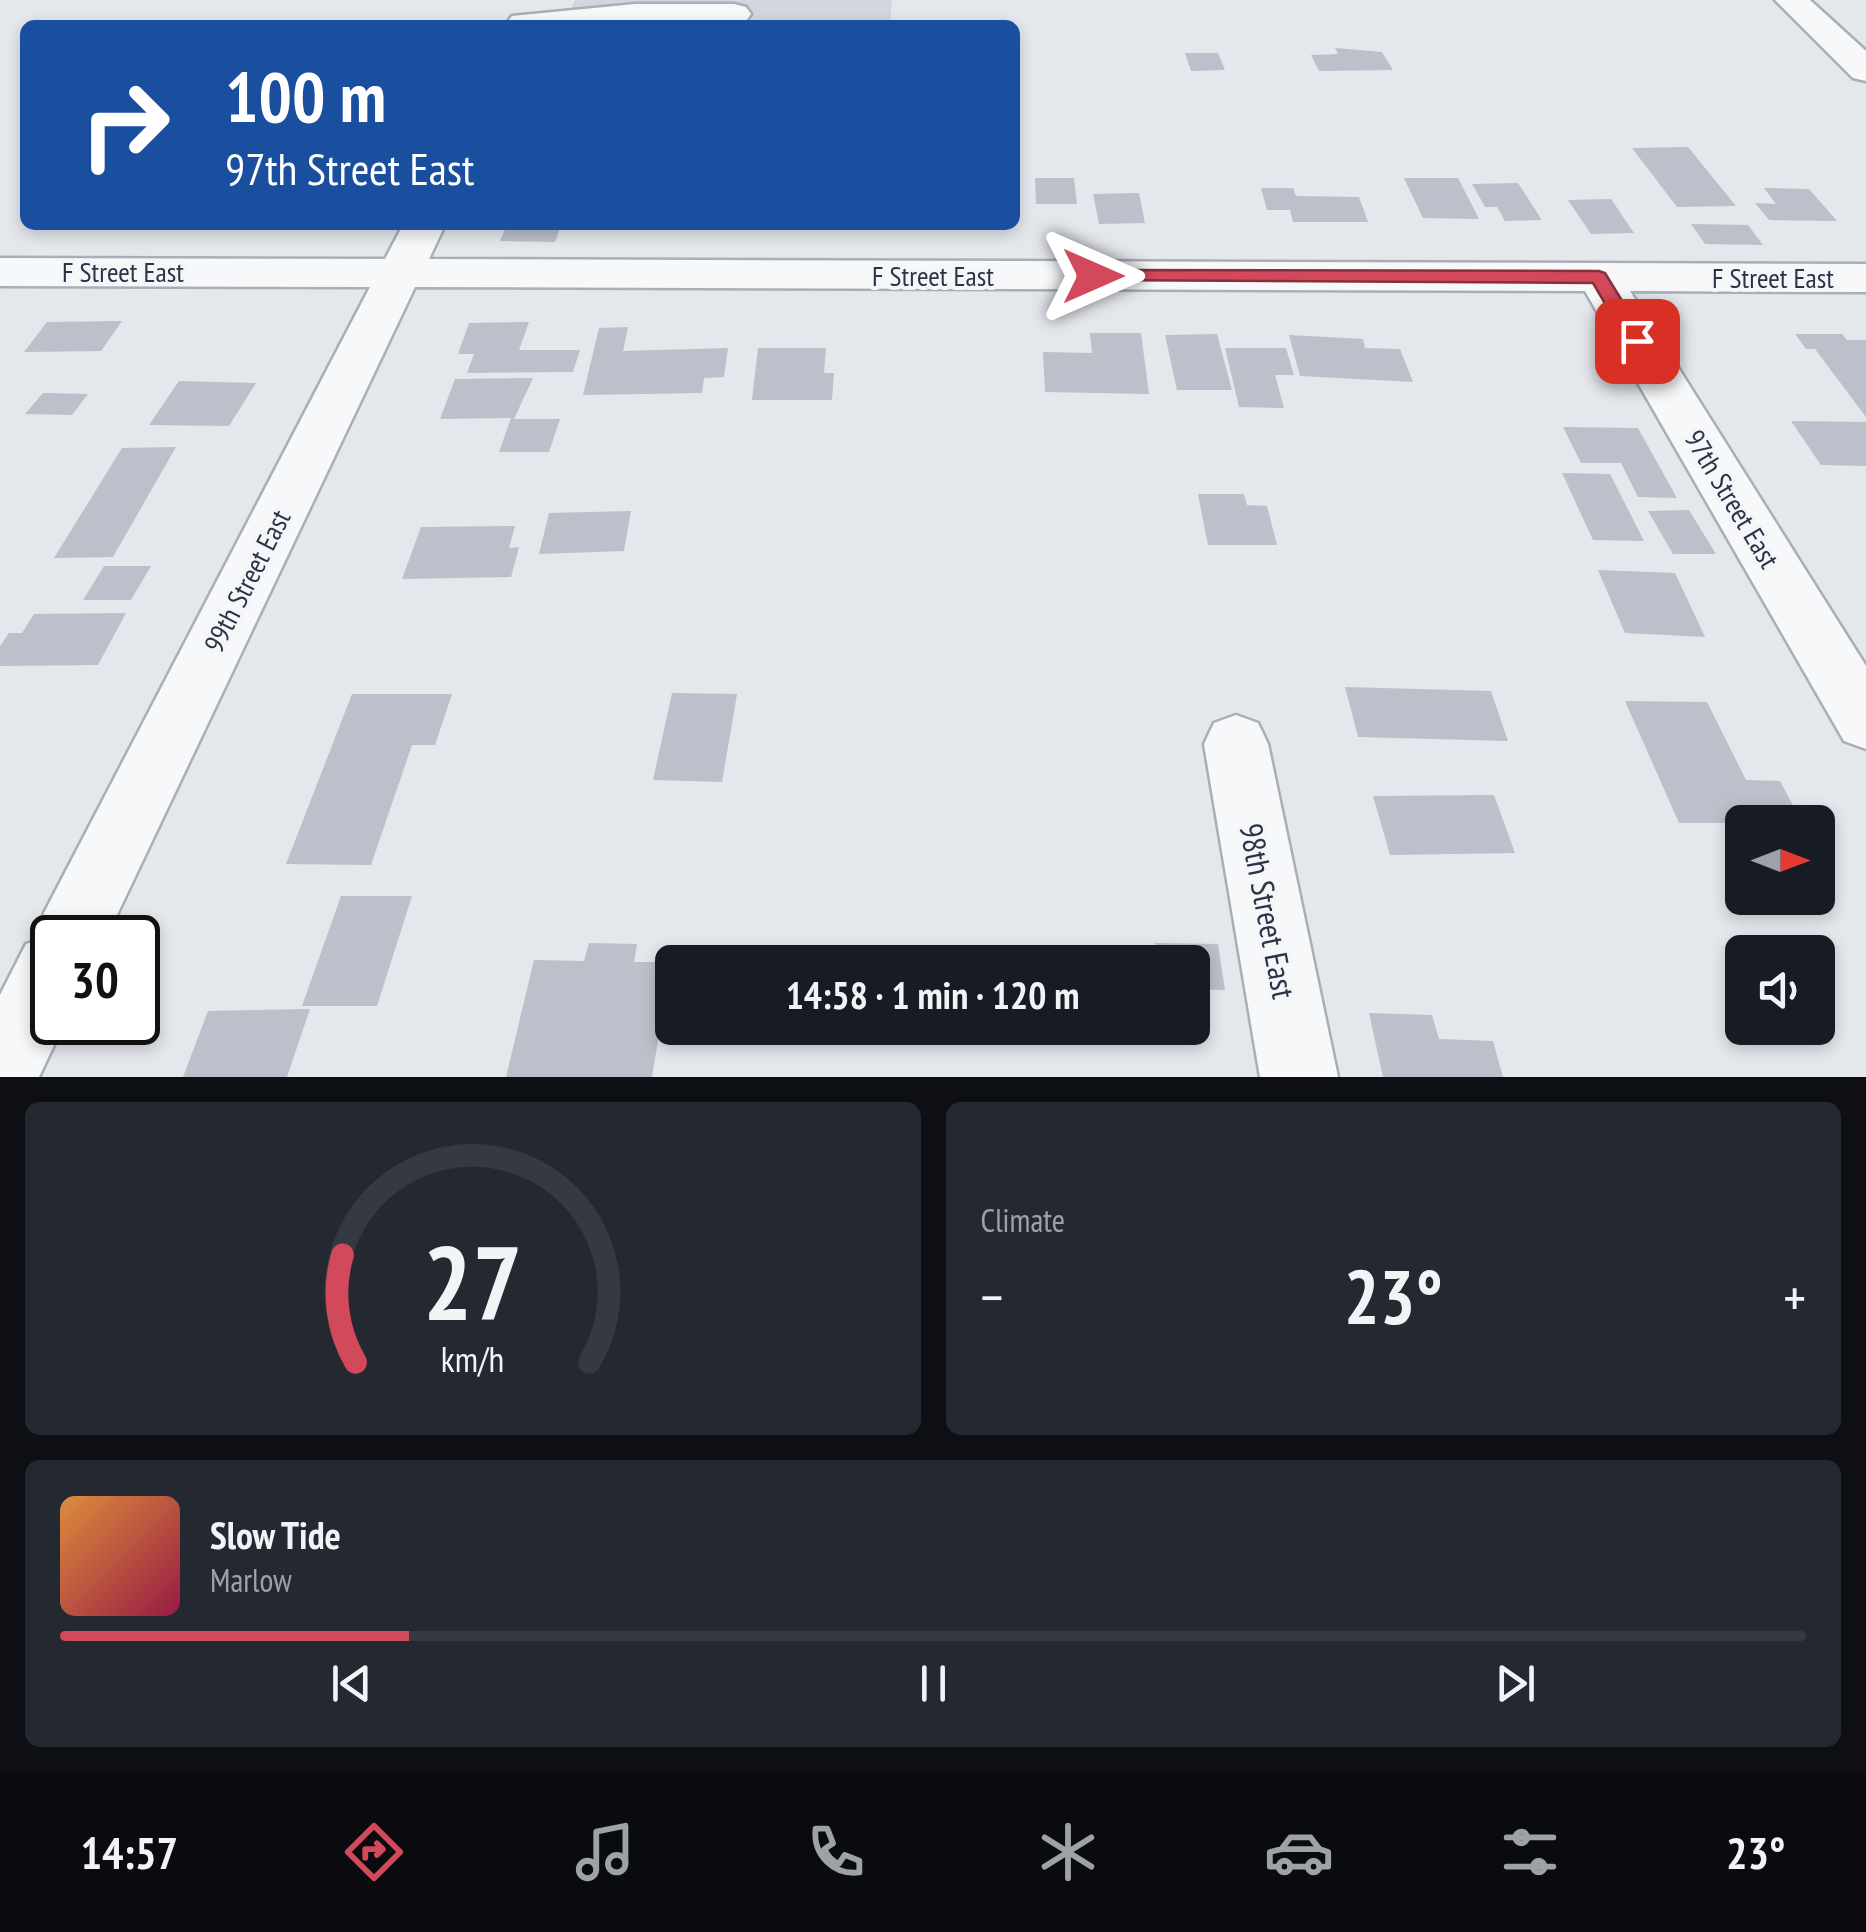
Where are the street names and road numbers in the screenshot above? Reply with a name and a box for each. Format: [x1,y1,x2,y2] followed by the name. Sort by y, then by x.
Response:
[62,253,184,290] street label: F Street East
[872,257,994,294] street label: F Street East
[1712,259,1834,296] street label: F Street East
[1677,423,1788,575] street label: 97th Street East
[195,503,298,658] street label: 99th Street East
[1230,820,1306,1002] street label: 98th Street East

